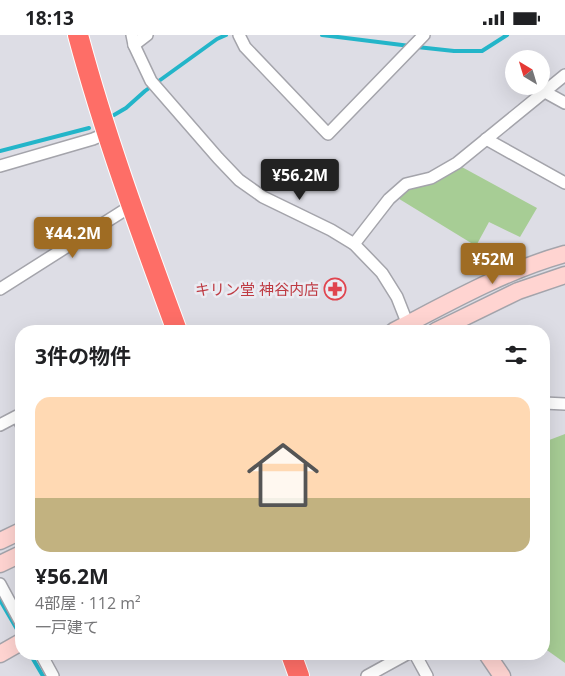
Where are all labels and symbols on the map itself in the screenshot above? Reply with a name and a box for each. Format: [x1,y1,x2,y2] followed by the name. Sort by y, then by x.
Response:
[505,50,550,95] north arrow
[259,159,341,201] pin: ¥56.2M
[32,217,114,259] pin: ¥44.2M
[463,243,523,285] pin: ¥52M
[323,277,347,301] pharmacy icon: キリン堂 神谷内店
[195,279,319,299] place label: キリン堂 神谷内店

